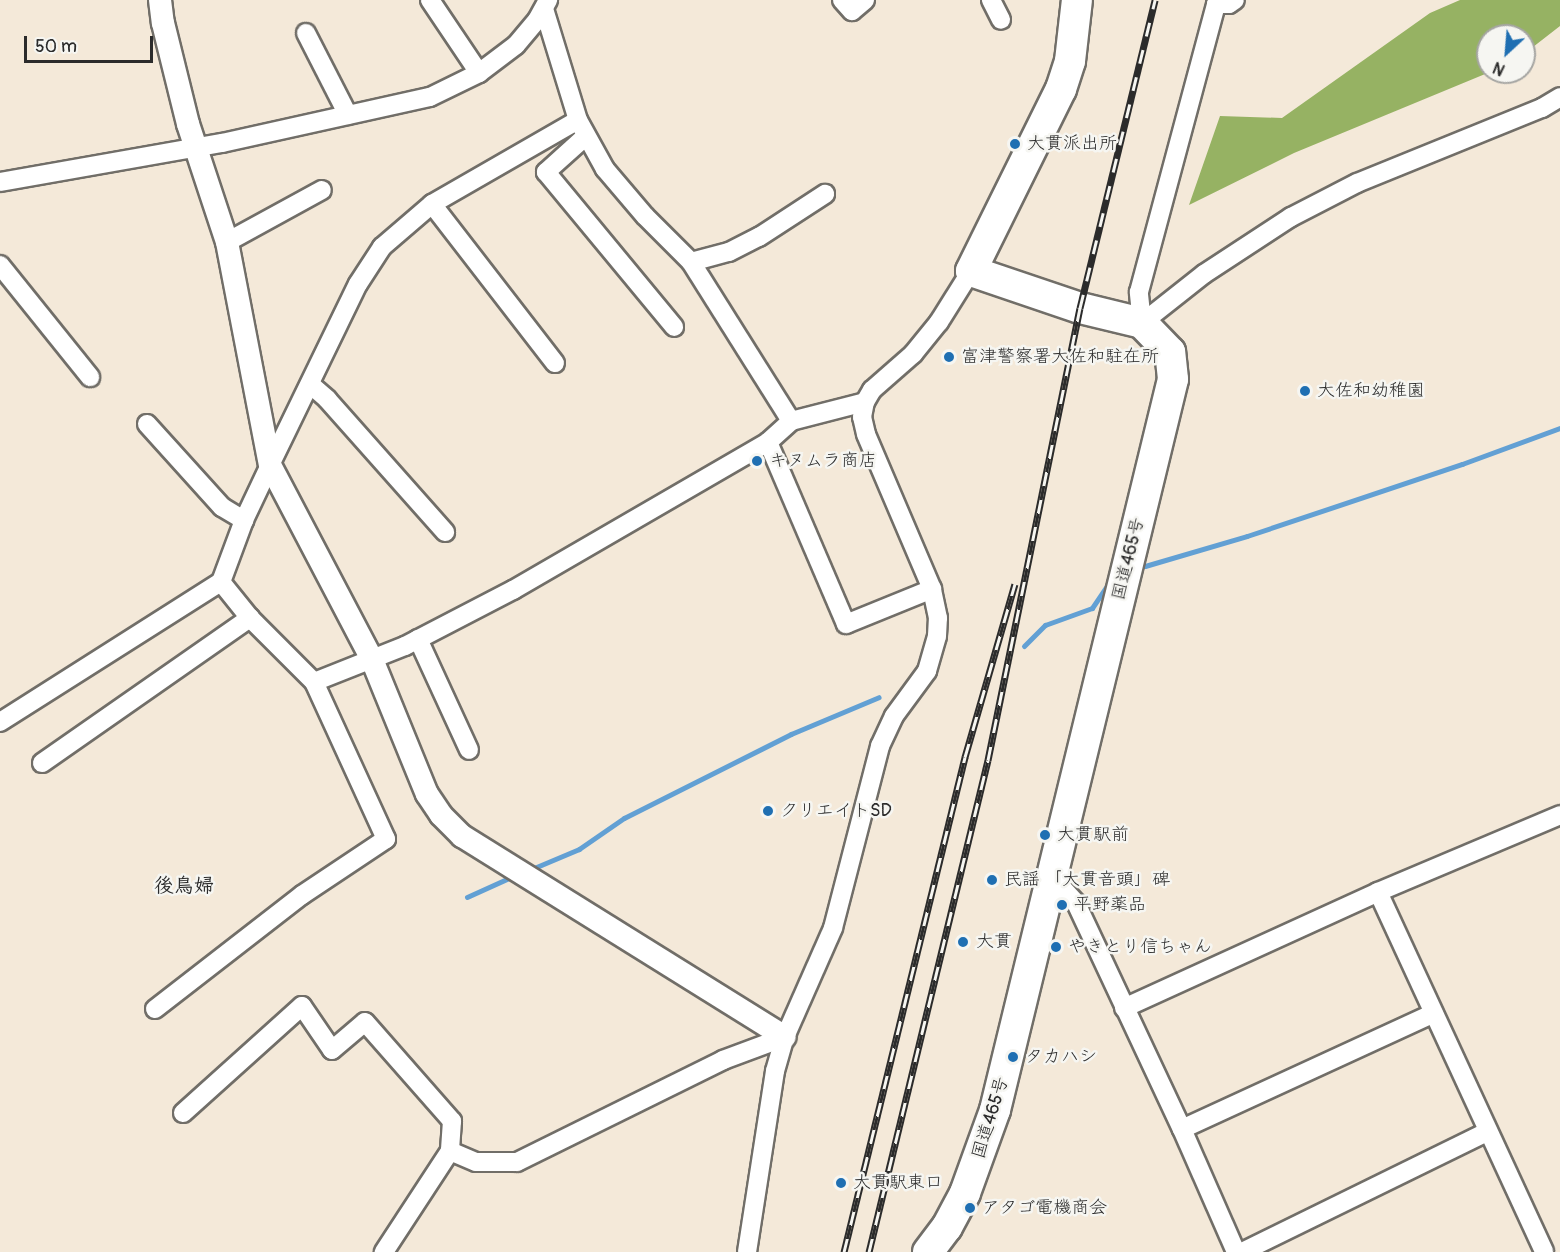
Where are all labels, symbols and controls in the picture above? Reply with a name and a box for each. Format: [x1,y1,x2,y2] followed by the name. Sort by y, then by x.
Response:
[27,24,156,62] scale bar
[1476,24,1536,84] north arrow
[35,35,77,58] text: 50 m
[1490,57,1508,80] text: N
[1027,133,1117,155] place label: 大貫派出所
[1008,137,1022,151] marker: 大貫派出所
[961,346,1159,368] place label: 富津警察署大佐和駐在所
[942,350,956,364] marker: 富津警察署大佐和駐在所
[1317,380,1425,402] place label: 大佐和幼稚園
[1298,384,1312,398] marker: 大佐和幼稚園
[769,450,877,472] place label: キヌムラ商店
[750,454,764,468] marker: キヌムラ商店
[1108,515,1150,603] street label: 国道465号
[780,800,892,822] place label: クリエイトSD
[761,804,775,818] marker: クリエイトSD
[1057,824,1129,846] place label: 大貫駅前
[1038,828,1052,842] marker: 大貫駅前
[1004,869,1170,891] place label: 民謡 「大貫音頭」碑
[154,873,214,897] district label: 後鳥婦
[985,873,999,887] marker: 民謡 「大貫音頭」碑
[1074,894,1146,916] place label: 平野薬品
[1055,898,1069,912] marker: 平野薬品
[976,931,1012,953] place label: 大貫
[954,933,972,951] marker: 大貫
[1068,936,1212,958] place label: やきとり信ちゃん
[1049,940,1063,954] marker: やきとり信ちゃん
[1025,1046,1097,1068] place label: タカハシ
[1006,1050,1020,1064] marker: タカハシ
[968,1074,1014,1162] street label: 国道465号
[853,1172,943,1194] place label: 大貫駅東口
[834,1176,848,1190] marker: 大貫駅東口
[982,1197,1108,1219] place label: アタゴ電機商会
[963,1201,977,1215] marker: アタゴ電機商会

